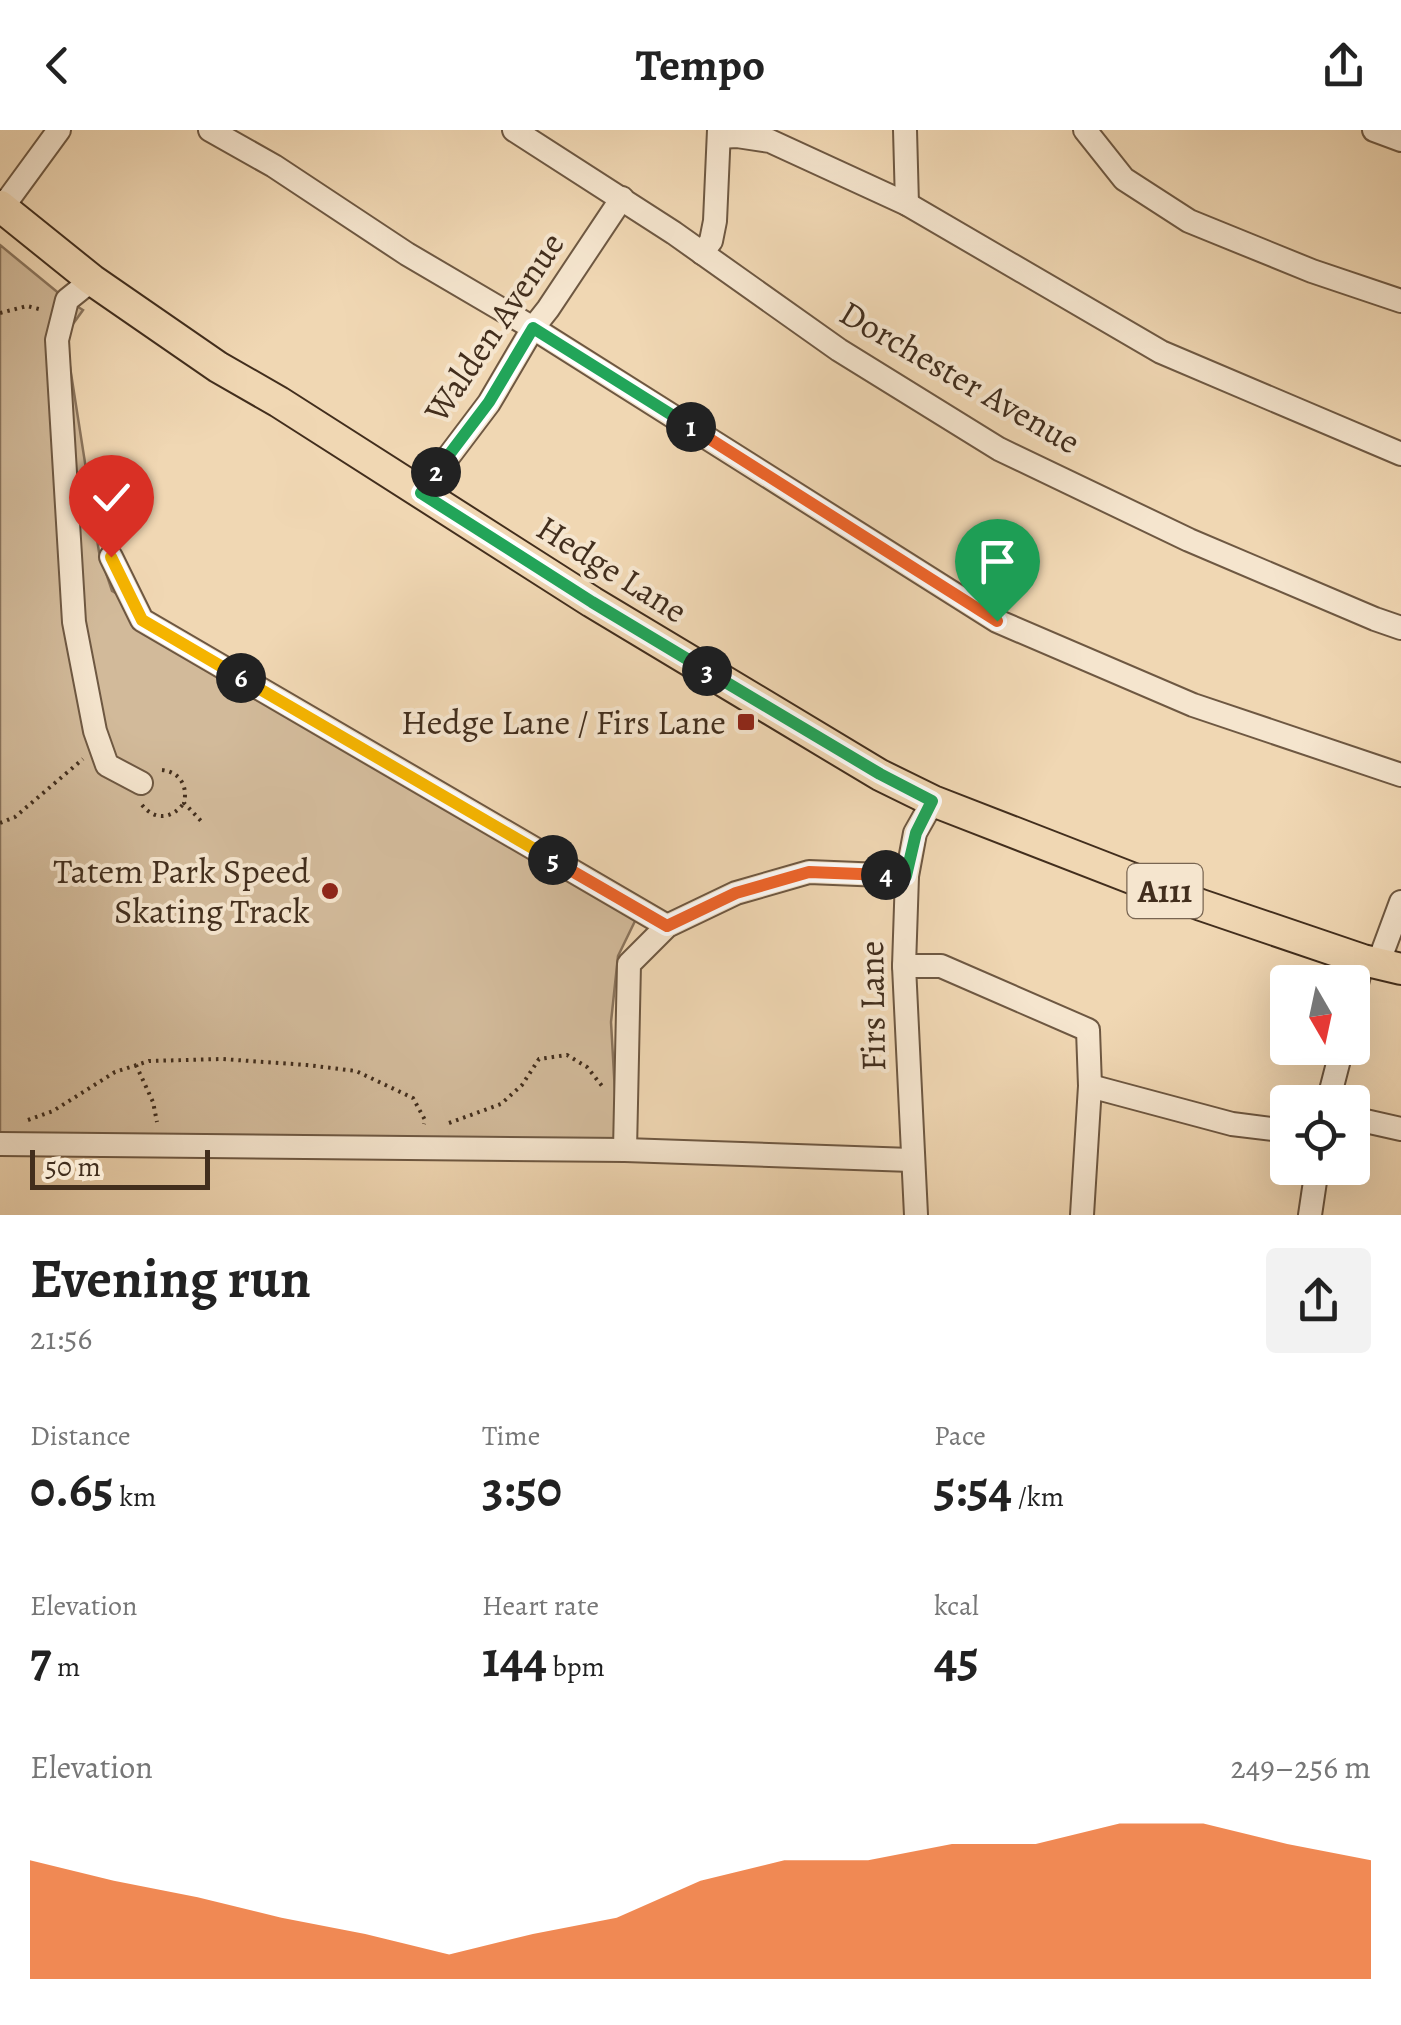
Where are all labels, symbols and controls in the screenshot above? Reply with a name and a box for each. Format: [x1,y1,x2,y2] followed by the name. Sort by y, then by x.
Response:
[636,34,765,96] text: Tempo
[30,38,85,93] icon: back
[1316,38,1371,93] icon: share
[412,223,575,432] street label: Walden Avenue
[831,289,1089,465] street label: Dorchester Avenue
[666,402,716,452] pin: 1
[686,408,696,446] text: 1
[411,447,461,497] pin: 2
[429,453,443,491] text: 2
[69,455,154,558] pin
[84,470,139,525] icon: check
[528,504,696,634] street label: Hedge Lane
[955,519,1040,622] pin
[970,534,1025,589] icon: arrive
[682,646,732,696] pin: 3
[701,652,713,690] text: 3
[216,653,266,703] pin: 6
[234,659,248,697] text: 6
[401,698,726,746] place label: Hedge Lane / Firs Lane
[735,711,757,733] marker: Hedge Lane / Firs Lane
[528,835,578,885] pin: 5
[547,841,559,879] text: 5
[53,847,310,935] place label: Tatem Park Speed Skating Track
[861,850,911,900] pin: 4
[879,856,893,894] text: 4
[1128,864,1202,918] road number: A111
[319,880,341,902] marker: Tatem Park Speed Skating Track
[847,940,897,1072] street label: Firs Lane
[1270,965,1370,1065] north arrow
[1270,965,1370,1185] map controls
[1270,1085,1370,1185] button: locate
[30,1145,210,1190] scale bar
[45,1148,101,1186] text: 50 m
[30,1241,311,1316] text: Evening run
[1266,1248,1371,1353] button: share
[30,1316,92,1360] text: 21:56
[30,1417,130,1455] text: Distance
[482,1417,540,1455] text: Time
[934,1417,986,1455] text: Pace
[30,1455,114,1523] text: 0.65
[482,1455,562,1523] text: 3:50
[934,1455,1012,1523] text: 5:54
[114,1478,156,1516] text: km
[1012,1478,1064,1516] text: /km
[30,1587,137,1625] text: Elevation
[482,1587,599,1625] text: Heart rate
[934,1587,979,1625] text: kcal
[30,1625,51,1693] text: 7
[482,1625,547,1693] text: 144
[934,1625,979,1693] text: 45
[51,1648,80,1686] text: m
[547,1648,605,1686] text: bpm
[30,1745,153,1789] text: Elevation
[1231,1745,1371,1789] text: 249–256 m

